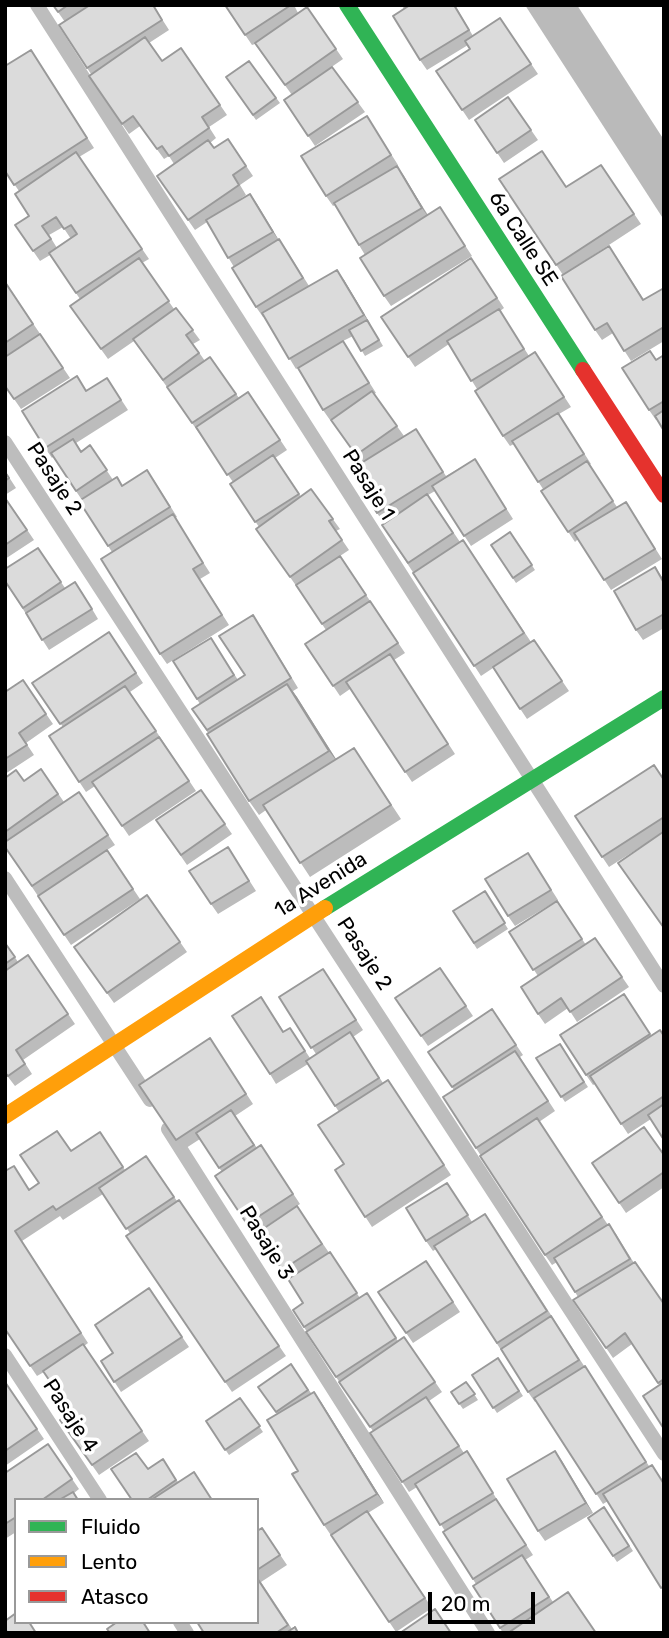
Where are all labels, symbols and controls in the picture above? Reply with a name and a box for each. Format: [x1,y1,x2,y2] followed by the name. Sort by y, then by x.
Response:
[483,187,563,291] street label: 6a Calle SE
[21,438,87,520] street label: Pasaje 2
[336,445,400,525] street label: Pasaje 1
[270,847,372,923] street label: 1a Avenida
[331,913,397,995] street label: Pasaje 2
[234,1201,298,1285] street label: Pasaje 3
[37,1374,103,1458] street label: Pasaje 4
[14,1498,259,1624] legend
[81,1514,141,1539] text: Fluido
[81,1549,137,1574] text: Lento
[431,1578,538,1622] scale bar
[81,1584,149,1609] text: Atasco
[441,1591,490,1616] text: 20 m

